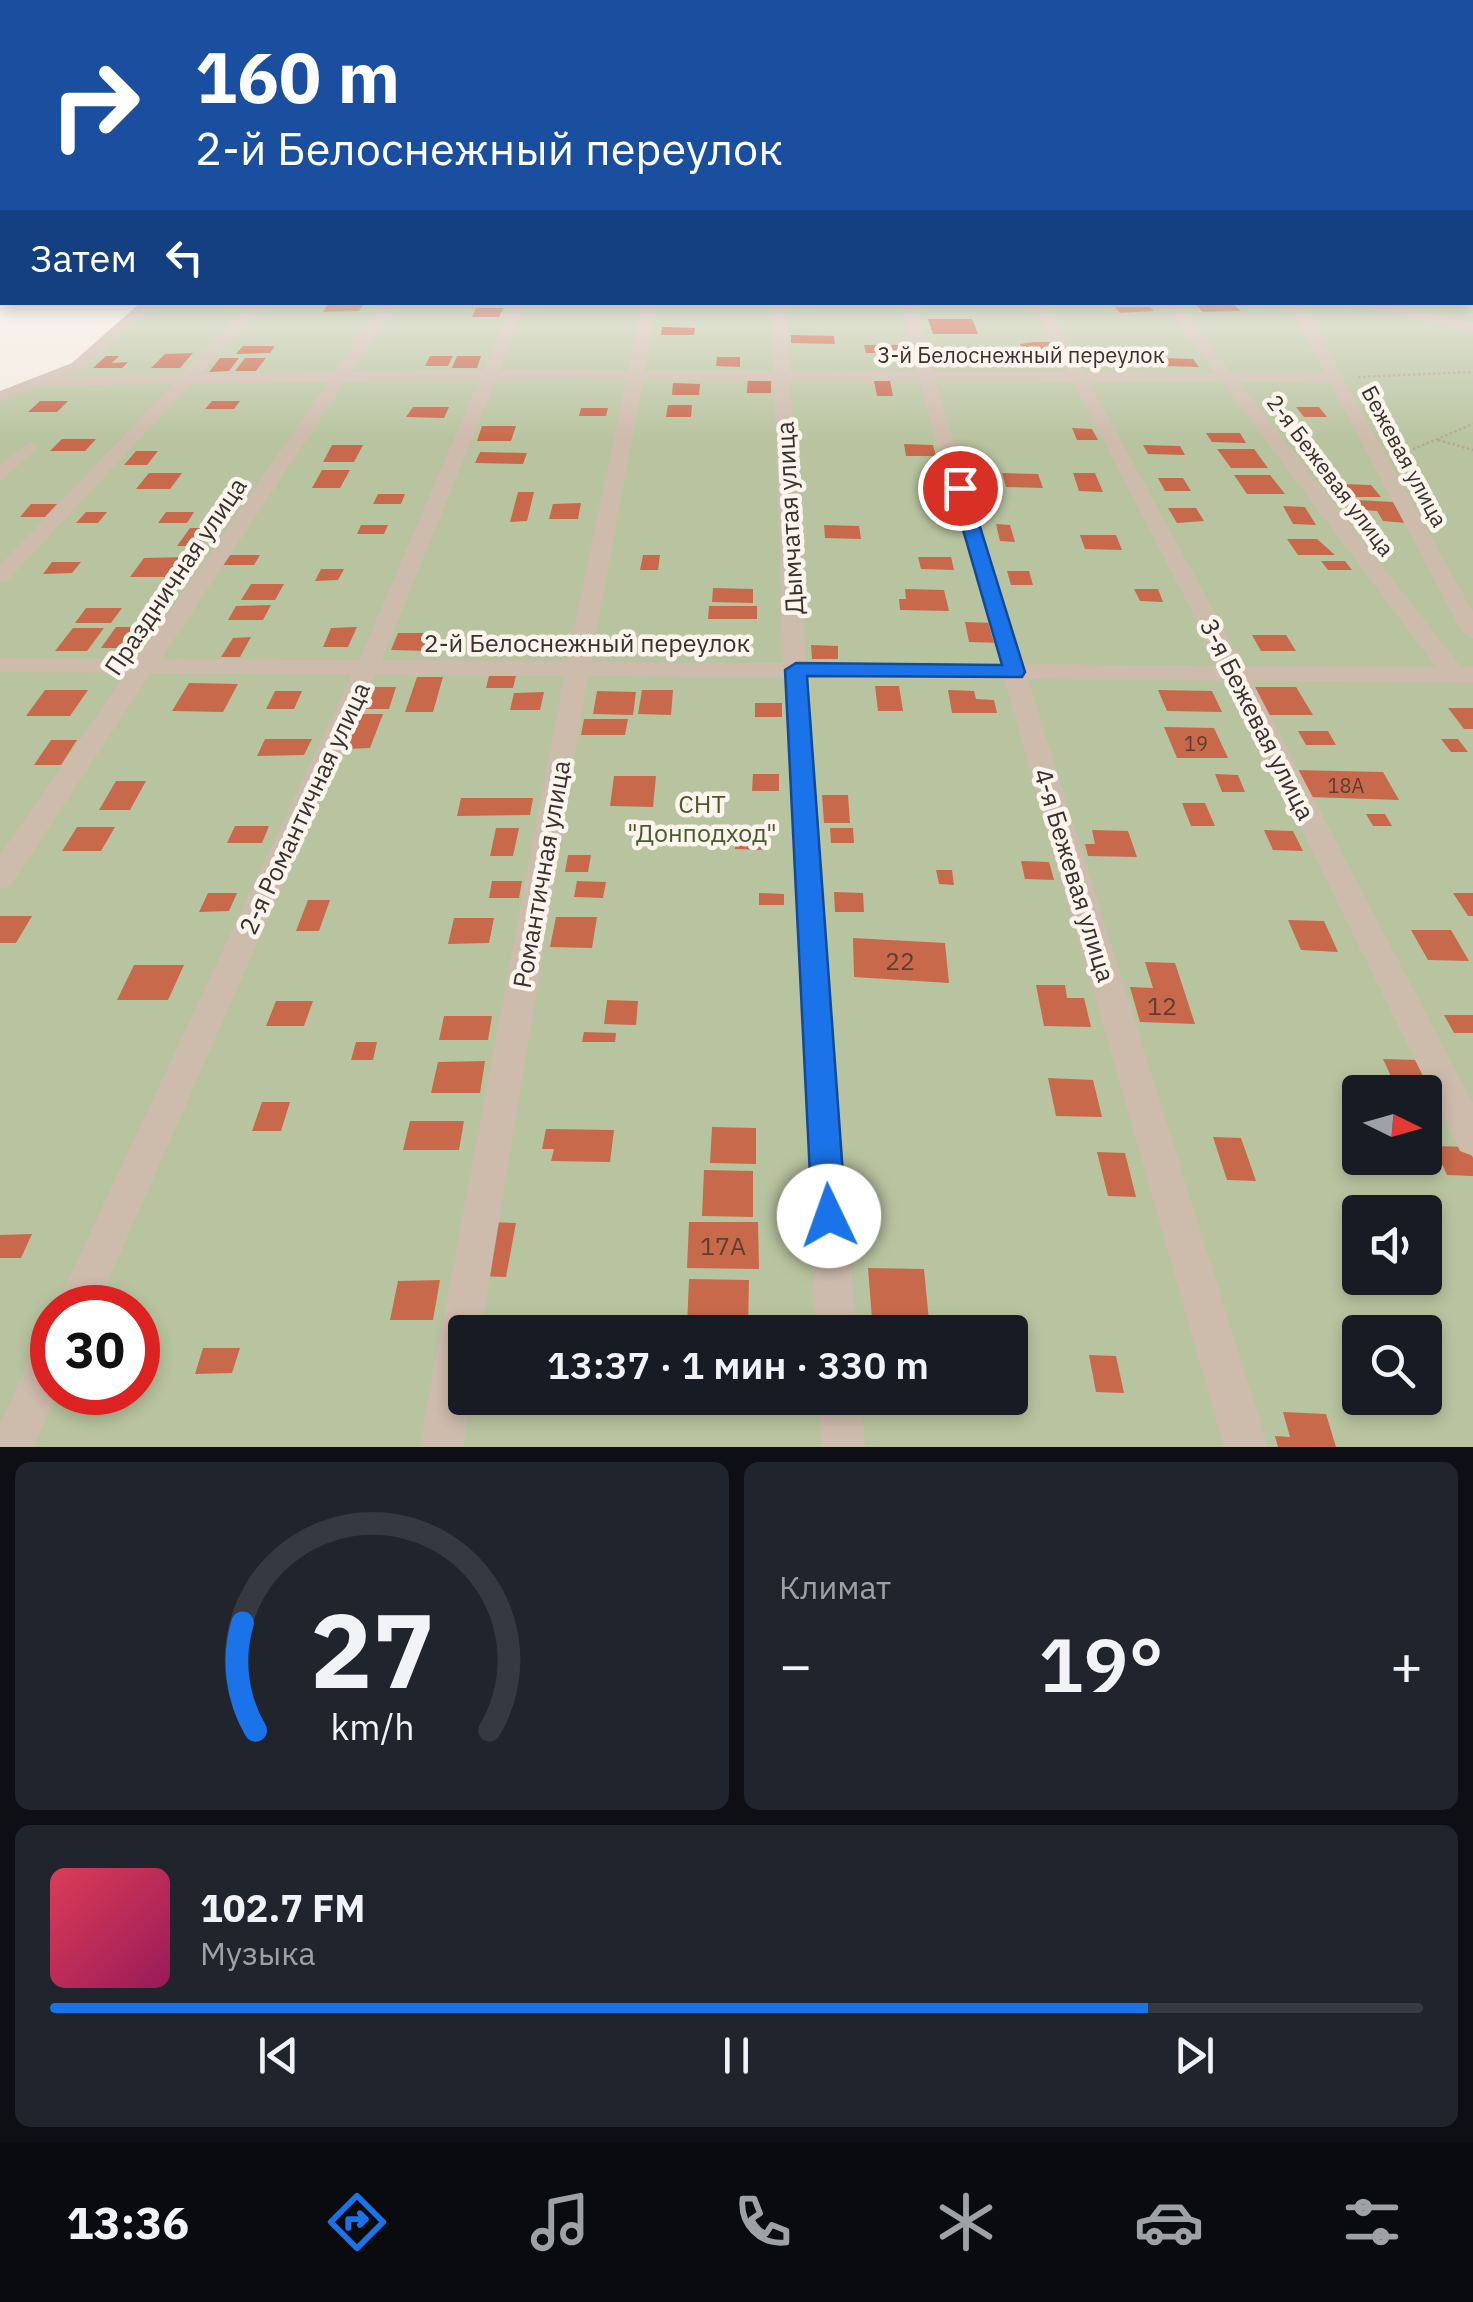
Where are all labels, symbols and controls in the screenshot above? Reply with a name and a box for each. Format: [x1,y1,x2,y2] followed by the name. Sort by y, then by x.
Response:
[195,31,400,122] text: 160 m
[30,40,160,170] icon: right
[195,119,783,177] text: 2-й Белоснежный переулок
[157,230,212,285] icon: left
[30,233,137,282] text: Затем
[877,340,1165,369] street label: 3-й Белоснежный переулок
[1356,380,1455,532] street label: Бежевая улица
[1261,388,1401,562] street label: 2-я Бежевая улица
[767,421,811,615] street label: Дымчатая улица
[918,446,1003,531] pin
[933,461,988,516] icon: arrive
[96,471,254,681] street label: Праздничная улица
[1193,613,1323,825] street label: 3-я Бежевая улица
[424,626,750,659] street label: 2-й Белоснежный переулок
[231,676,377,940] street label: 2-я Романтичная улица
[1184,730,1208,757] house number: 19
[505,758,577,990] street label: Романтичная улица
[1027,764,1123,986] street label: 4-я Бежевая улица
[1328,772,1365,799] house number: 18А
[627,787,777,849] park label: СНТ "Донподход"
[885,944,915,977] house number: 22
[1147,989,1177,1022] house number: 12
[1342,1075,1442,1175] north arrow
[1342,1075,1442,1415] map controls
[777,1164,881,1268] position arrow
[1342,1195,1442,1295] button: sound
[700,1229,746,1262] house number: 17А
[30,1285,160,1415] speed limit sign: 30
[1342,1315,1442,1415] button: search
[547,1340,929,1389] text: 13:37 · 1 мин · 330 m
[779,1566,891,1608] text: Климат
[310,1581,434,1717] text: 27
[1038,1615,1164,1713] text: 19°
[779,1629,812,1700] text: −
[1390,1629,1423,1700] text: +
[330,1703,414,1750] text: km/h
[200,1883,365,1932] text: 102.7 FM
[200,1932,316,1974] text: Музыка
[251,2028,306,2083] icon: previous
[709,2028,764,2083] icon: pause
[1167,2028,1222,2083] icon: next
[322,2187,392,2257] icon: directions
[525,2187,595,2257] icon: music
[728,2187,798,2257] icon: phone
[931,2187,1001,2257] icon: climate
[1134,2187,1204,2257] icon: car
[1337,2187,1407,2257] icon: filters
[66,2193,189,2251] text: 13:36

